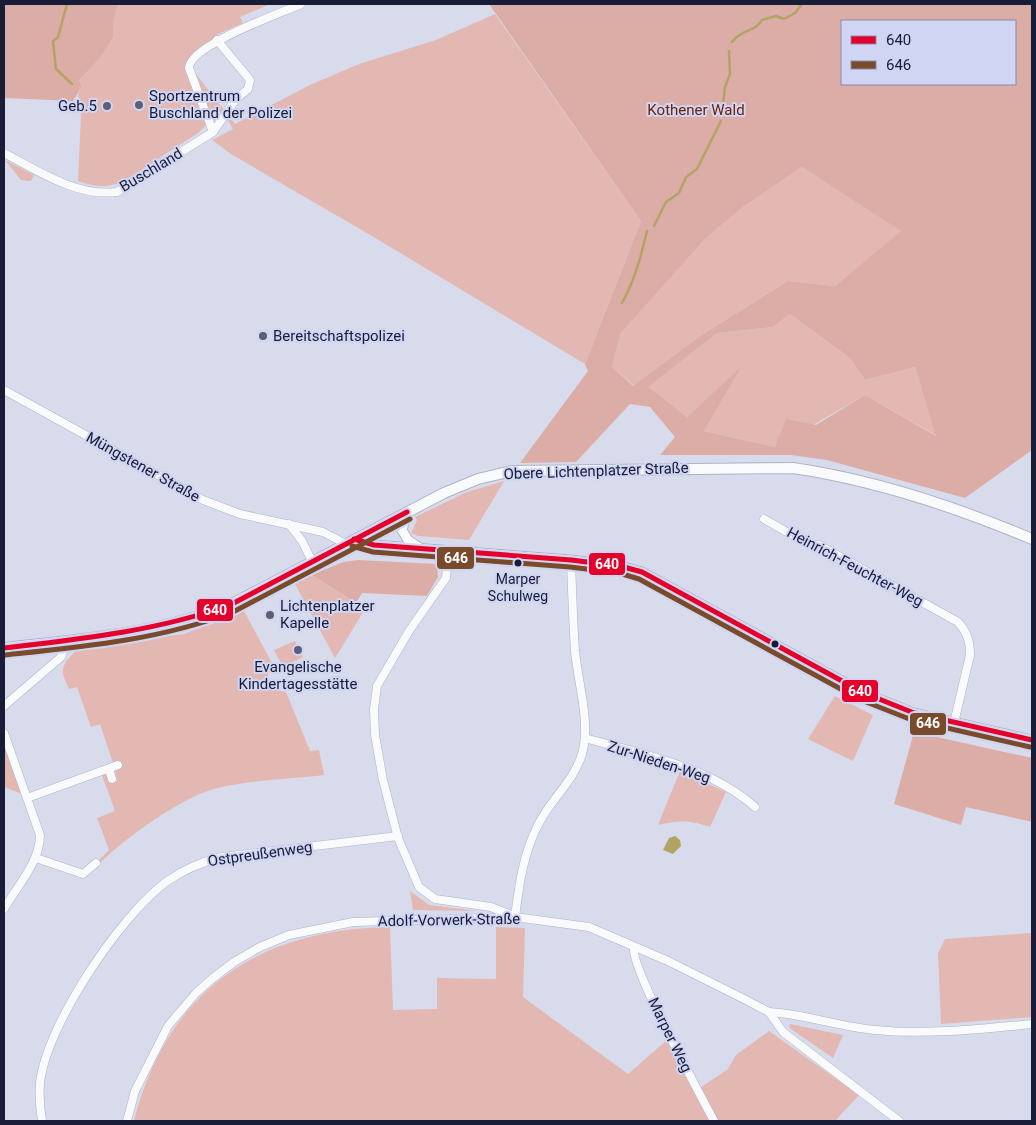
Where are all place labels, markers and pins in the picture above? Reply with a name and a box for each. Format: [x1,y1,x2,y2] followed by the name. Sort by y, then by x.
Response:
[149,87,292,122] place label: Sportzentrum Buschland der Polizei
[58,97,97,115] place label: Geb.5
[133,99,145,111] marker: Sportzentrum Buschland der Polizei
[101,100,113,112] marker: Geb.5
[273,327,405,345] place label: Bereitschaftspolizei
[257,330,269,342] marker: Bereitschaftspolizei
[513,558,523,568] marker: Marper Schulweg
[488,571,548,604] place label: Marper Schulweg
[280,597,374,632] place label: Lichtenplatzer Kapelle
[264,609,276,621] marker: Lichtenplatzer Kapelle
[770,639,780,649] unlabelled marker
[292,644,304,656] marker: Evangelische Kindertagesstätte
[239,658,358,693] place label: Evangelische Kindertagesstätte

